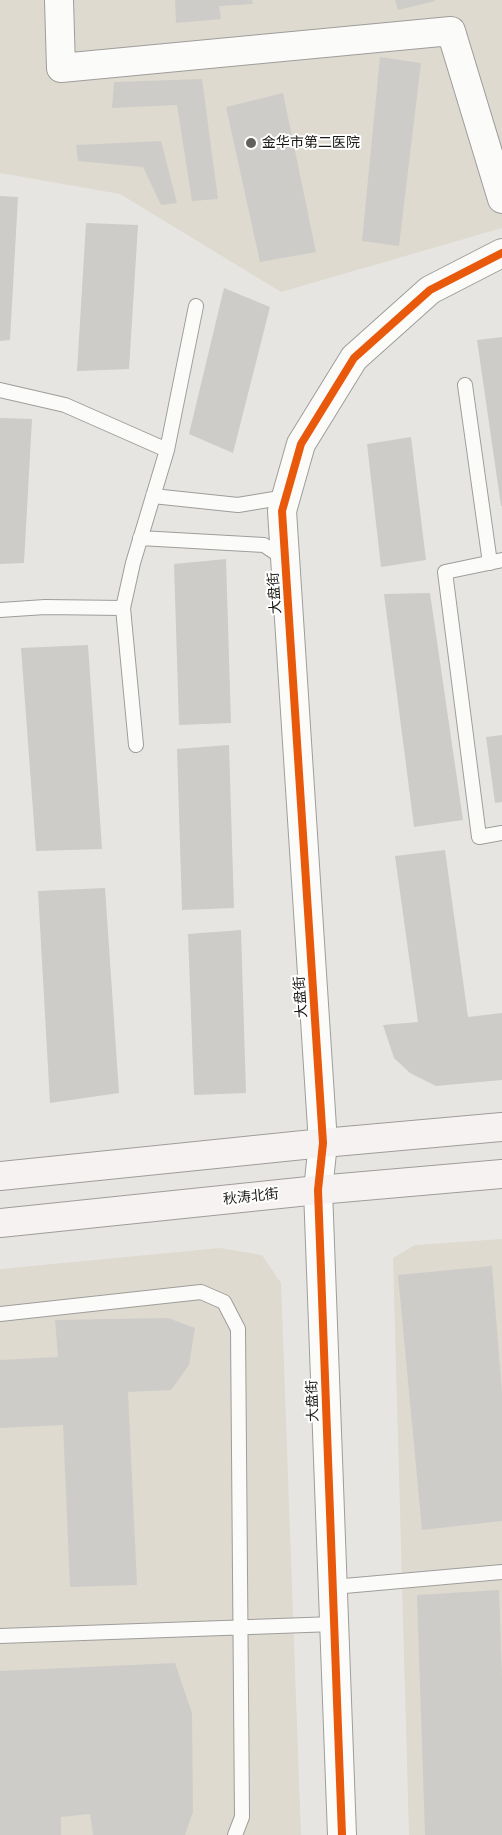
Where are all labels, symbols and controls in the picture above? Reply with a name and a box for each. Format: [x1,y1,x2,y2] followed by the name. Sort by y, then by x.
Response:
[262,135,360,151] place label: 金华市第二医院
[244,136,258,150] marker: 金华市第二医院
[265,571,285,615] street label: 大盘街
[291,975,311,1019] street label: 大盘街
[222,1186,280,1208] street label: 秋涛北街
[304,1380,322,1422] street label: 大盘街

